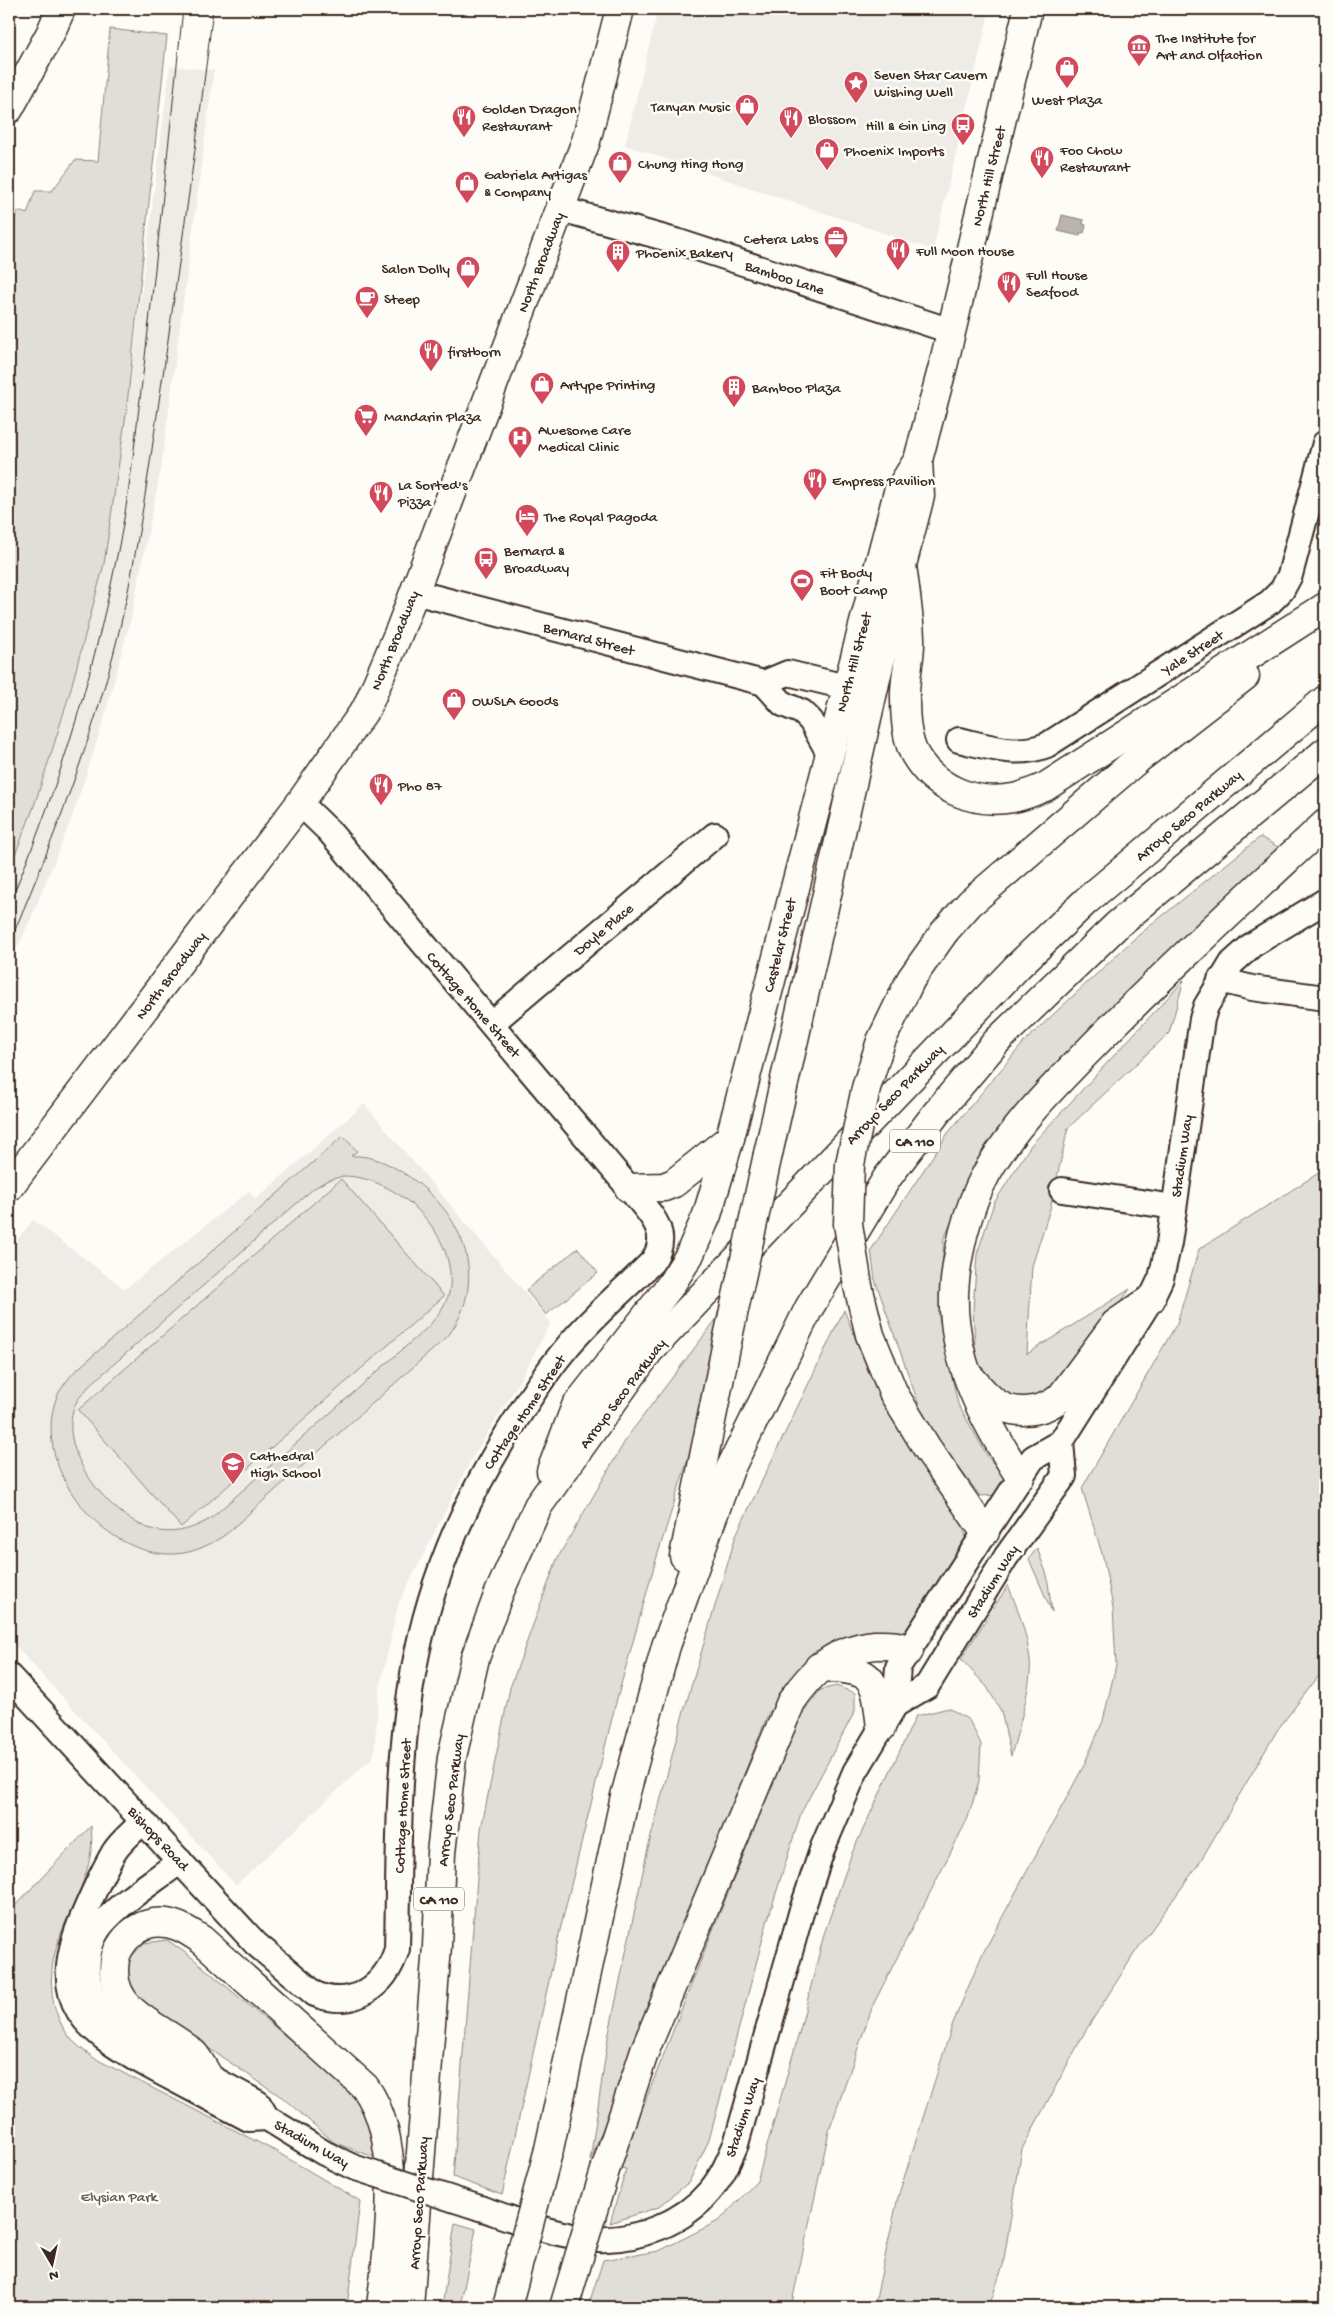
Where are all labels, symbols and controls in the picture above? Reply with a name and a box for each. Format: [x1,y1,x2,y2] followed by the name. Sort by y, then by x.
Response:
[1155,30,1262,65] place label: The Institute for Art and Olfaction
[1126,33,1152,67] museum icon: The Institute for Art and Olfaction
[1054,55,1080,89] shop icon: West Plaza
[874,67,987,102] place label: Seven Star Cavern Wishing Well
[843,70,869,104] place icon: Seven Star Cavern Wishing Well
[1032,92,1103,110] place label: West Plaza
[734,93,760,127] shop icon: Tanyan Music
[650,99,731,117] place label: Tanyan Music
[482,101,577,136] place label: Golden Dragon Restaurant
[451,104,477,138] restaurant icon: Golden Dragon Restaurant
[778,105,804,139] restaurant icon: Blossom
[807,111,857,129] place label: Blossom
[950,112,976,146] bus stop icon: Hill & Gin Ling
[866,118,946,136] place label: Hill & Gin Ling
[969,123,1012,228] street label: North Hill Street
[814,137,840,171] shop icon: Phoenix Imports
[1059,142,1131,177] place label: Foo Chow Restaurant
[843,143,945,161] place label: Phoenix Imports
[1029,145,1055,179] restaurant icon: Foo Chow Restaurant
[607,150,633,184] shop icon: Chung Hing Hong
[638,156,743,174] place label: Chung Hing Hong
[484,167,588,202] place label: Gabriela Artigas & Company
[454,170,480,204] shop icon: Gabriela Artigas & Company
[514,210,569,315] street label: North Broadway
[823,225,849,259] office icon: Cetera Labs
[744,231,818,249] place label: Cetera Labs
[885,237,911,271] restaurant icon: Full Moon House
[605,239,631,273] building icon: Phoenix Bakery
[915,243,1014,261] place label: Full Moon House
[635,245,733,263] place label: Phoenix Bakery
[455,255,481,289] shop icon: Salon Dolly
[741,257,827,300] street label: Bamboo Lane
[381,261,451,279] place label: Salon Dolly
[1025,267,1088,302] place label: Full House Seafood
[996,270,1022,304] restaurant icon: Full House Seafood
[354,285,380,319] cafe icon: Steep
[384,291,421,309] place label: Steep
[418,338,444,372] restaurant icon: firstborn
[447,344,501,362] place label: firstborn
[529,371,555,405] shop icon: Artype Printing
[721,374,747,408] building icon: Bamboo Plaza
[560,377,655,395] place label: Artype Printing
[751,380,841,398] place label: Bamboo Plaza
[353,403,379,437] supermarket icon: Mandarin Plaza
[384,409,482,427] place label: Mandarin Plaza
[538,422,631,457] place label: Awesome Care Medical Clinic
[507,425,533,459] hospital icon: Awesome Care Medical Clinic
[802,467,828,501] restaurant icon: Empress Pavilion
[832,473,935,491] place label: Empress Pavilion
[397,477,468,512] place label: La Sorted's Pizza
[368,480,394,514] restaurant icon: La Sorted's Pizza
[514,503,540,537] hotel icon: The Royal Pagoda
[543,509,658,527] place label: The Royal Pagoda
[503,543,570,578] place label: Bernard & Broadway
[473,546,499,580] bus stop icon: Bernard & Broadway
[819,565,888,600] place label: Fit Body Boot Camp
[789,568,815,602] sports icon: Fit Body Boot Camp
[368,588,424,693] street label: North Broadway
[833,609,877,714] street label: North Hill Street
[540,619,638,661] street label: Bernard Street
[1157,626,1229,681] street label: Yale Street
[441,687,467,721] shop icon: OWSLA Goods
[472,693,558,711] place label: OWSLA Goods
[1133,766,1247,866] street label: Arroyo Seco Parkway
[368,772,394,806] restaurant icon: Pho 87
[397,778,443,796] place label: Pho 87
[761,895,802,994] street label: Castelar Street
[570,900,638,961] street label: Doyle Place
[133,928,211,1024] street label: North Broadway
[422,949,525,1063] street label: Cottage Home Street
[843,1041,949,1149] street label: Arroyo Seco Parkway
[1168,1113,1198,1199] street label: Stadium Way
[890,1130,940,1152] road number: CA 110
[576,1335,671,1453] street label: Arroyo Seco Parkway
[481,1351,572,1474] street label: Cottage Home Street
[250,1448,321,1483] place label: Cathedral High School
[220,1451,246,1485] school or university icon: Cathedral High School
[964,1542,1024,1622] street label: Stadium Way
[435,1733,469,1867] street label: Arroyo Seco Parkway
[391,1737,417,1874] street label: Cottage Home Street
[122,1803,193,1876] street label: Bishops Road
[414,1888,464,1910] road number: CA 110
[722,2075,765,2160] street label: Stadium Way
[270,2117,352,2173] street label: Stadium Way
[406,2136,434,2270] street label: Arroyo Seco Parkway
[81,2189,159,2207] park label: Elysian Park
[28,2238,78,2288] north arrow
[48,2265,59,2283] text: N

